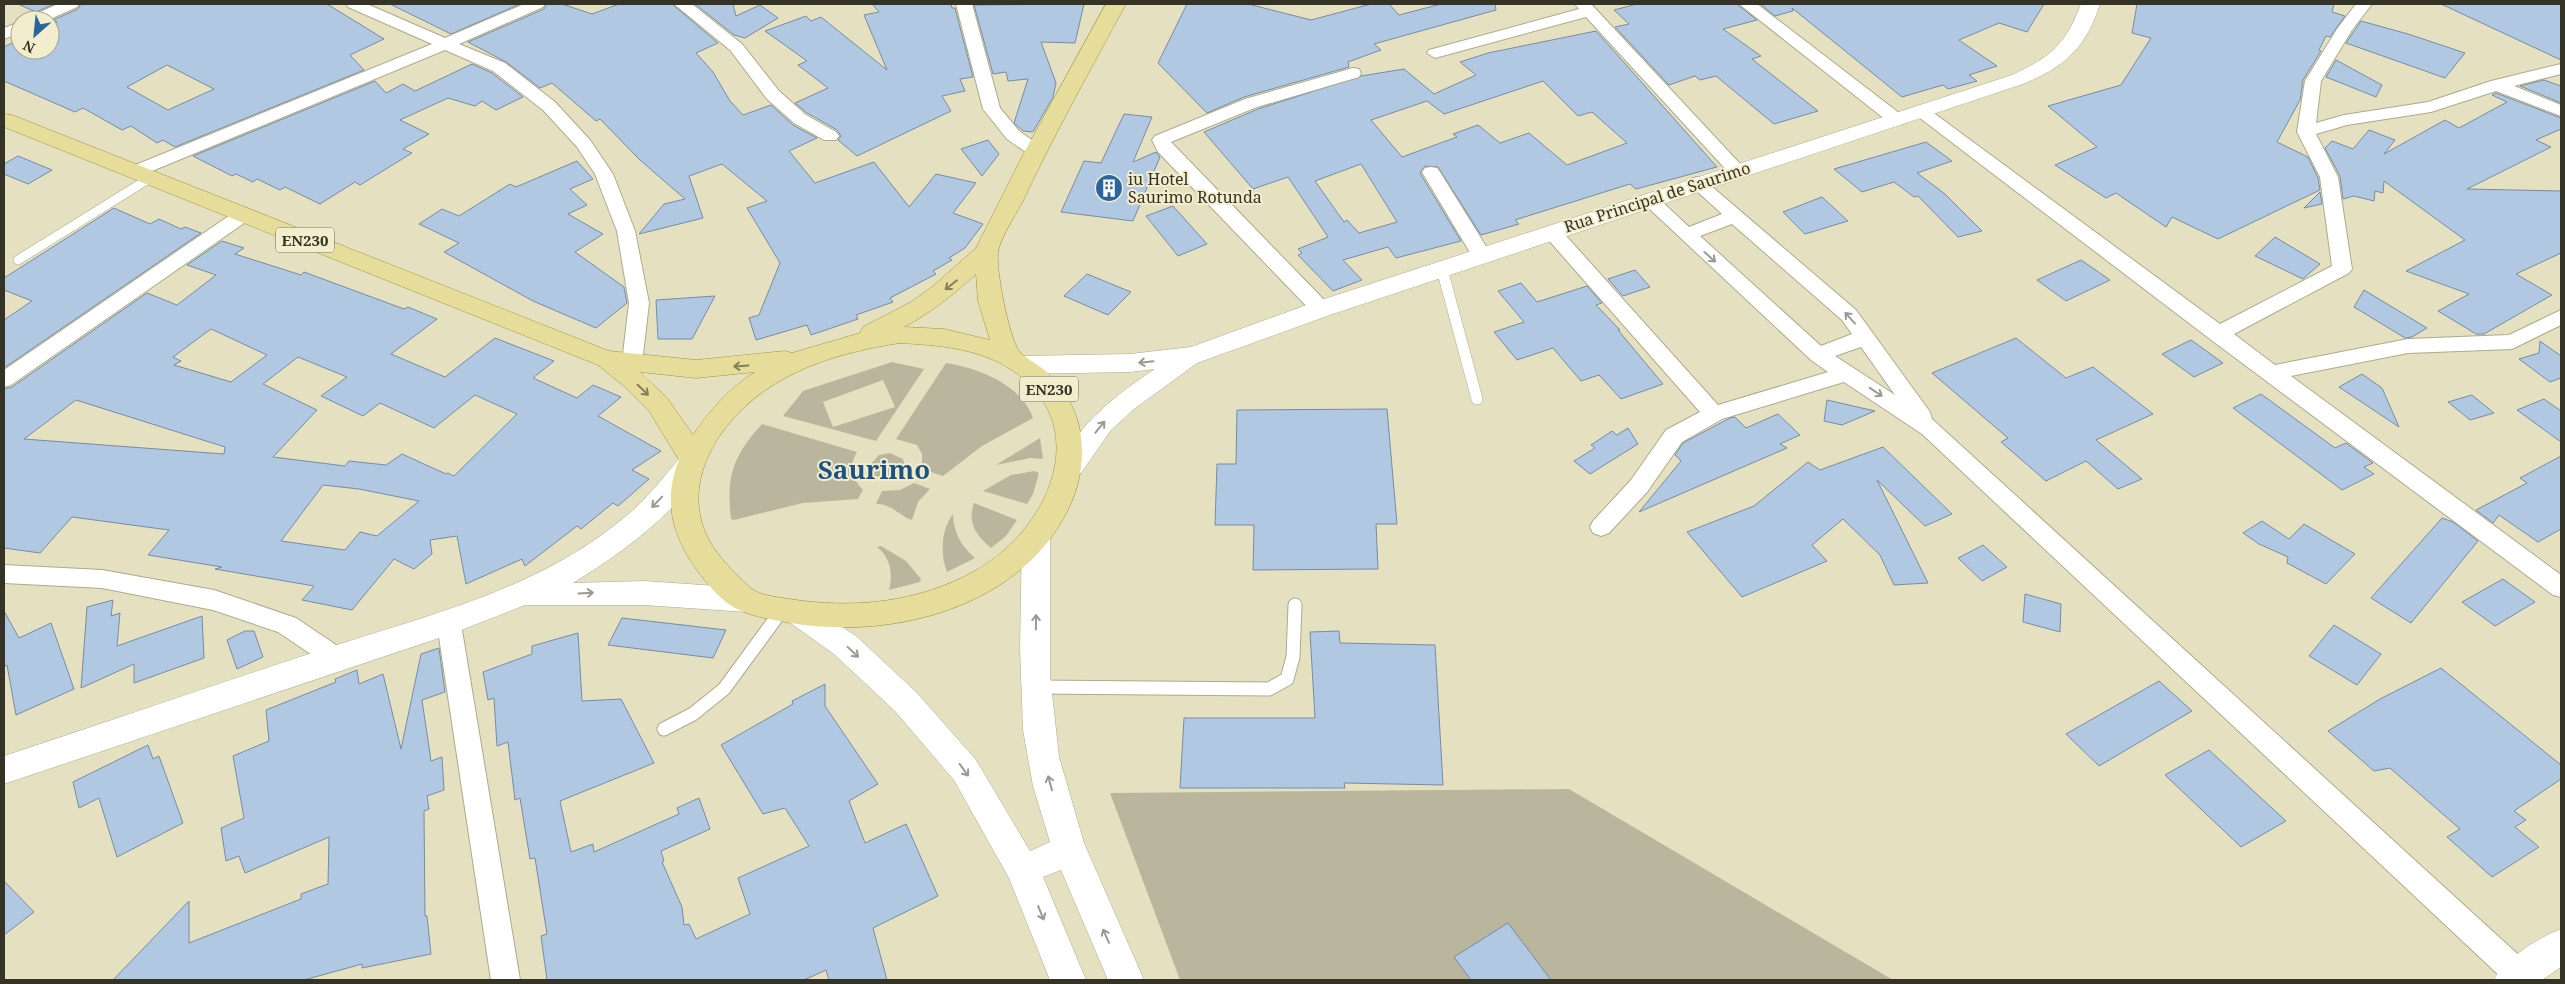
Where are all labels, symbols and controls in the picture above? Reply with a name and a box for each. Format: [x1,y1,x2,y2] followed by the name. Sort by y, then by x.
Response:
[10,10,60,60] north arrow
[20,36,38,58] text: N
[1561,156,1753,238] street label: Rua Principal de Saurimo
[1128,168,1262,208] place label: iu Hotel Saurimo Rotunda
[1094,173,1124,203] building icon: iu Hotel Saurimo Rotunda
[276,228,334,252] road number: EN230
[1703,251,1716,263] one-way arrow
[945,280,958,291] one-way arrow
[1845,312,1856,325] one-way arrow
[1138,357,1154,366] one-way arrow
[733,361,749,370] one-way arrow
[1020,376,1078,402] road number: EN230
[637,384,650,396] one-way arrow
[1869,388,1883,398] one-way arrow
[1094,421,1105,434] one-way arrow
[818,451,930,487] district label: Saurimo
[651,496,663,509] one-way arrow
[578,588,594,597] one-way arrow
[1031,615,1041,631] one-way arrow
[846,646,859,658] one-way arrow
[959,763,969,777] one-way arrow
[1045,776,1055,792] one-way arrow
[1036,905,1046,920] one-way arrow
[1101,929,1110,944] one-way arrow

